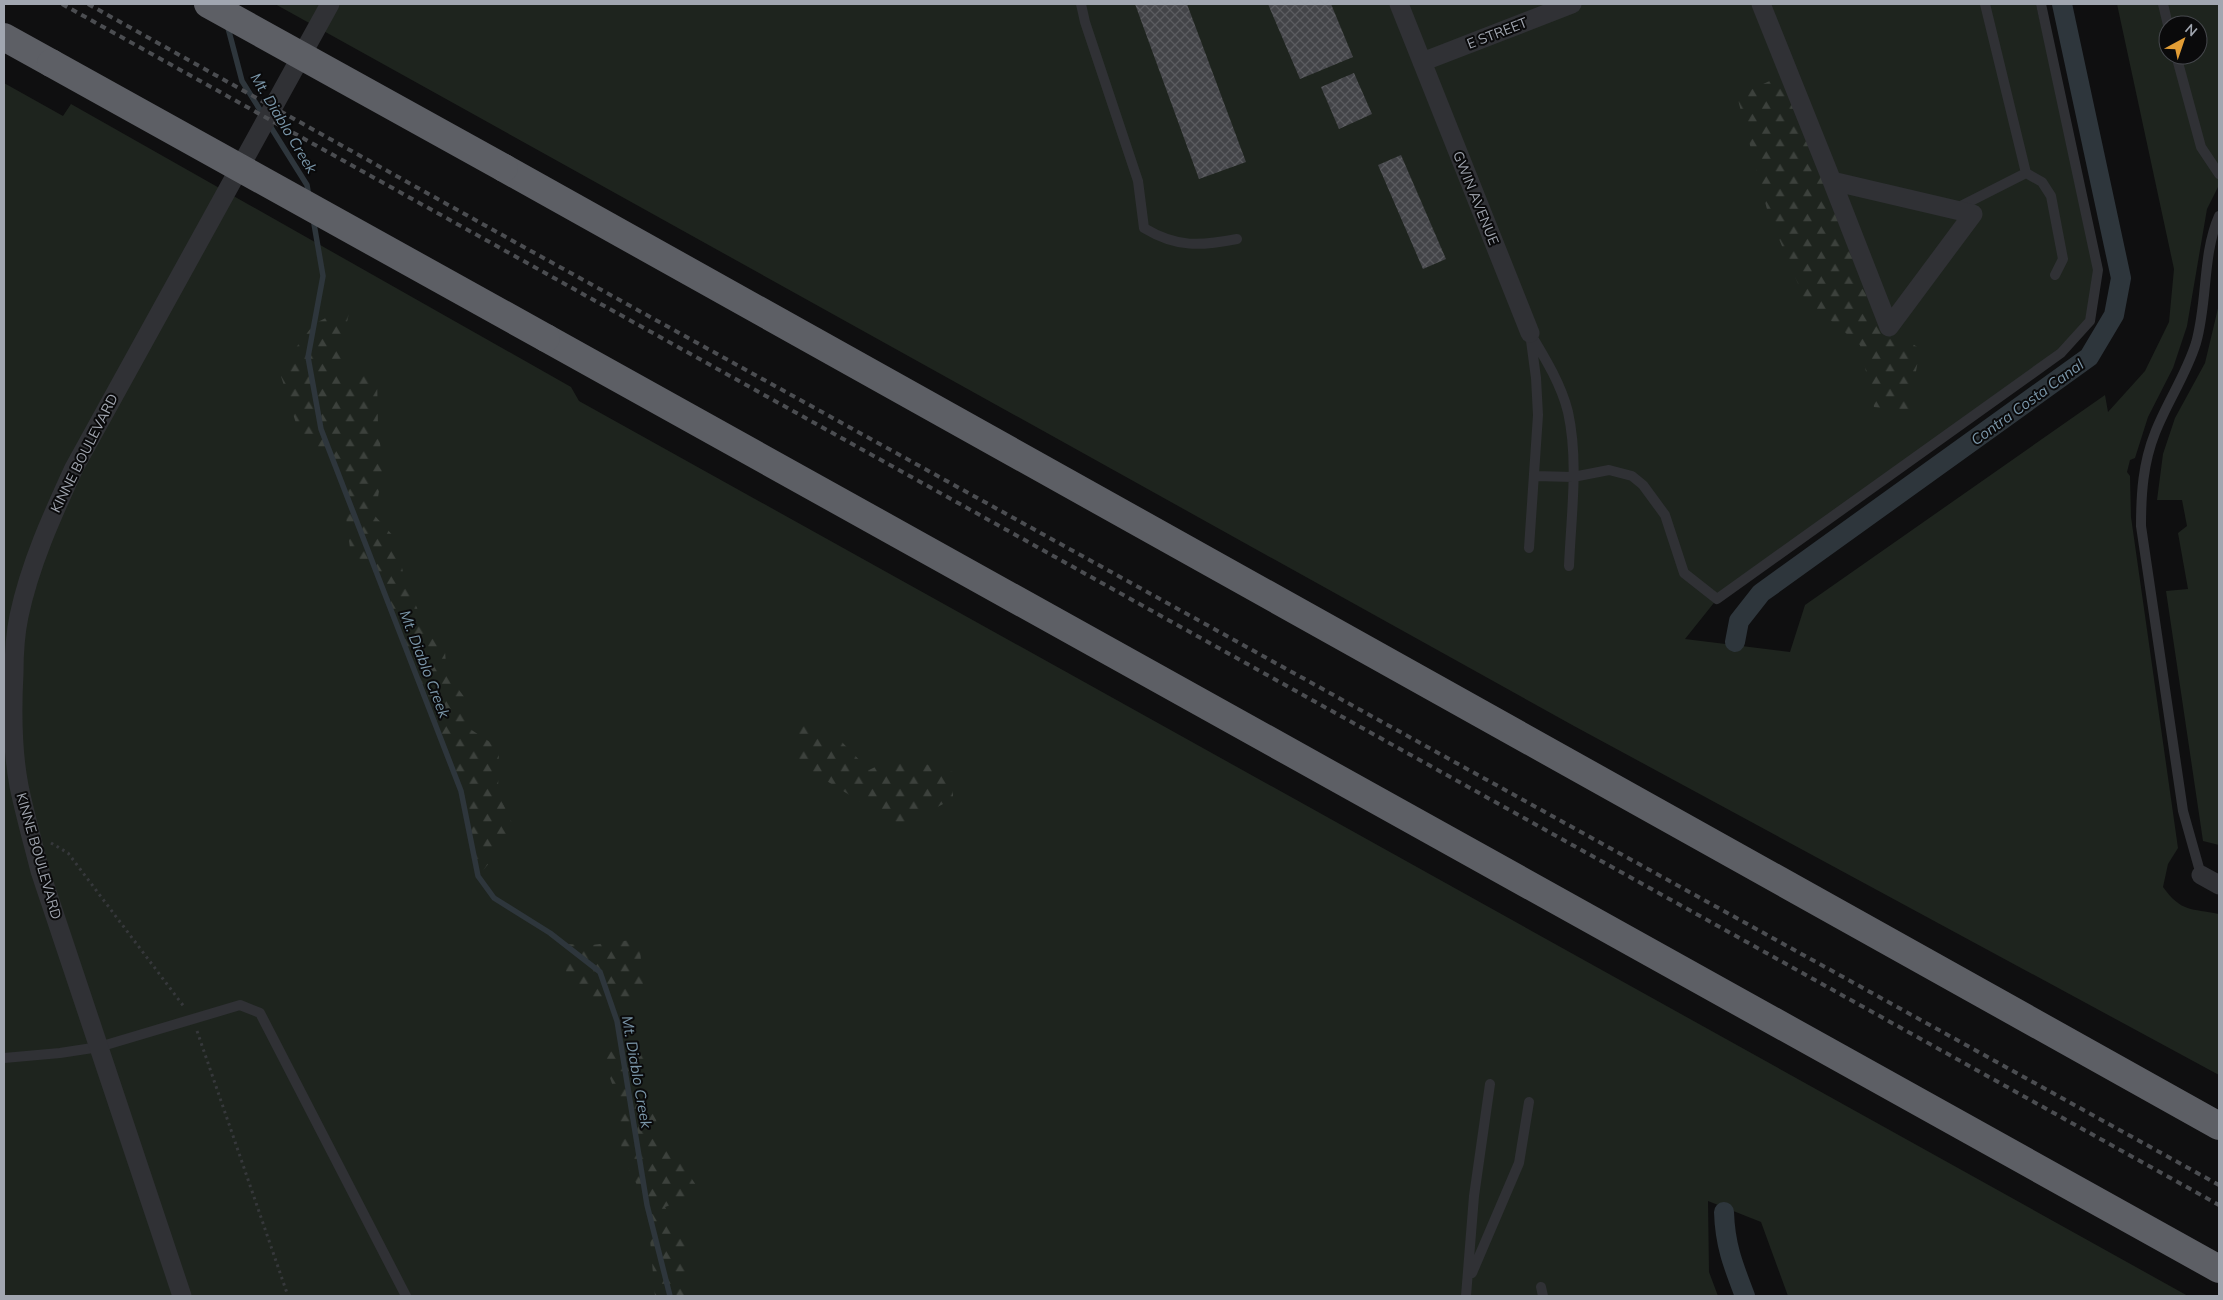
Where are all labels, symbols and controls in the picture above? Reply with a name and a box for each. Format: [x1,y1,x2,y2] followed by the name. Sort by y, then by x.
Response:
[1464,13,1530,53] street label: E STREET
[2158,15,2208,65] north arrow
[2182,20,2201,40] text: N
[246,69,322,178] water label: Mt. Diablo Creek
[1449,148,1503,248] street label: GWIN AVENUE
[1967,354,2087,449] water label: Contra Costa Canal
[46,391,122,515] street label: KINNE BOULEVARD
[396,607,455,722] water label: Mt. Diablo Creek
[12,791,66,921] street label: KINNE BOULEVARD
[618,1014,656,1131] water label: Mt. Diablo Creek

